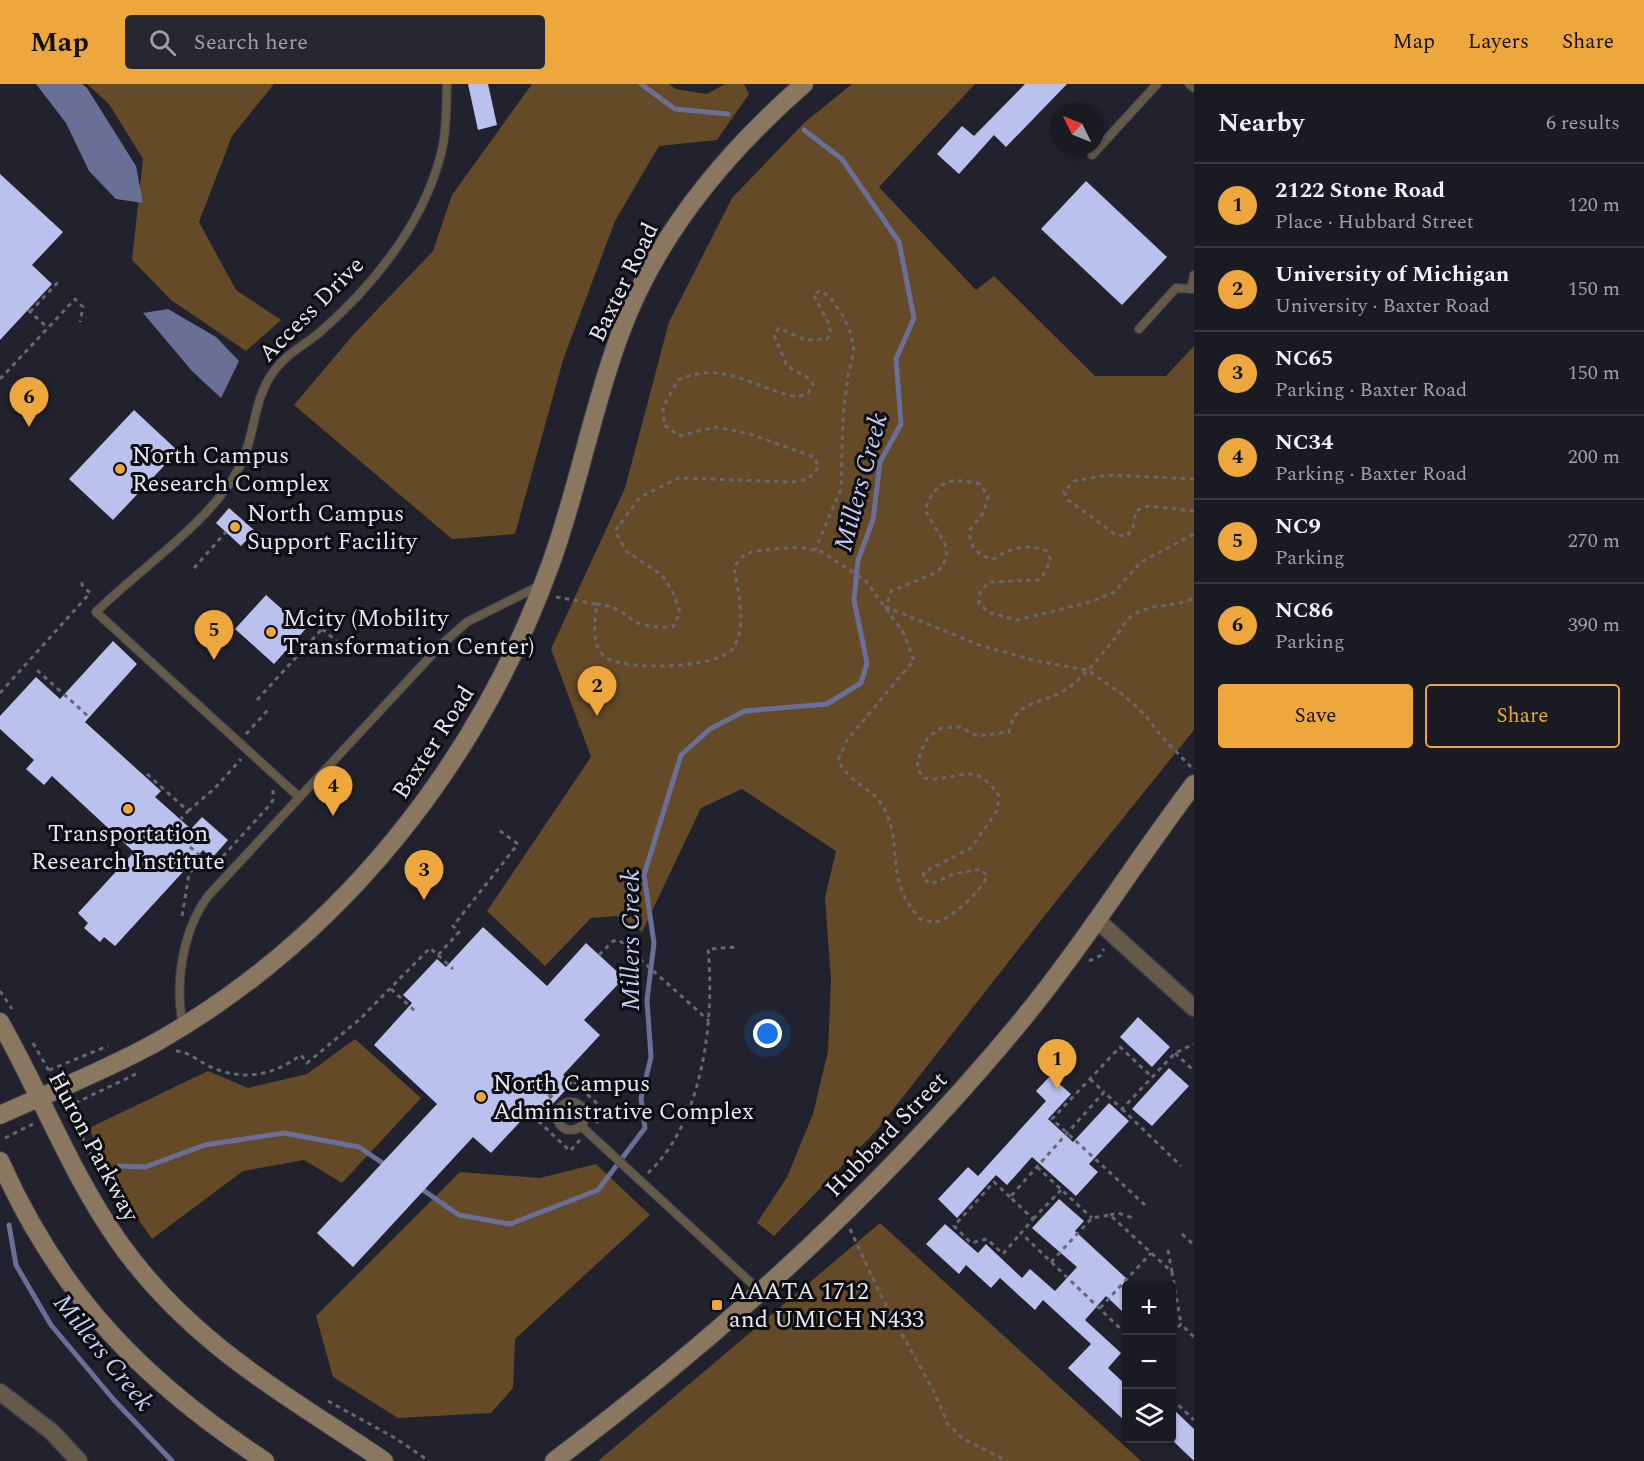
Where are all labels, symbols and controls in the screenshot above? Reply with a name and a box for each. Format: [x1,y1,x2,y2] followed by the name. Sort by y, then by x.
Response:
[125,15,545,69] search box
[30,21,89,64] text: Map
[146,26,179,59] icon: search
[194,26,308,59] text: Search here
[1393,26,1435,58] text: Map
[1468,26,1529,58] text: Layers
[1562,26,1614,58] text: Share
[1050,102,1104,156] north arrow
[1218,103,1304,143] text: Nearby
[1546,108,1620,138] text: 6 results
[1275,174,1445,207] text: 2122 Stone Road
[1232,190,1243,220] text: 1
[1568,190,1620,220] text: 120 m
[1275,207,1474,237] text: Place · Hubbard Street
[579,217,668,348] street label: Baxter Road
[250,248,373,371] street label: Access Drive
[1275,258,1509,291] text: University of Michigan
[1232,274,1243,304] text: 2
[1568,274,1620,304] text: 150 m
[1275,291,1490,321] text: University · Baxter Road
[1275,342,1333,375] text: NC65
[1232,358,1243,388] text: 3
[1568,358,1620,388] text: 150 m
[1275,375,1467,405] text: Parking · Baxter Road
[9,378,48,427] pin: 6
[823,409,899,556] water label: Millers Creek
[1275,426,1333,459] text: NC34
[132,438,329,502] place label: North Campus Research Complex
[1232,442,1243,472] text: 4
[1568,442,1620,472] text: 200 m
[1275,459,1467,489] text: Parking · Baxter Road
[113,462,127,476] marker: North Campus Research Complex
[247,496,419,560] place label: North Campus Support Facility
[1275,510,1321,543] text: NC9
[228,520,242,534] marker: North Campus Support Facility
[1232,526,1243,556] text: 5
[1568,526,1620,556] text: 270 m
[1275,543,1345,573] text: Parking
[1275,594,1333,627] text: NC86
[283,601,535,665] place label: Mcity (Mobility Transformation Center)
[194,610,234,660] pin: 5
[1232,610,1243,640] text: 6
[1568,610,1620,640] text: 390 m
[264,625,278,639] marker: Mcity (Mobility Transformation Center)
[1275,627,1345,657] text: Parking
[578,666,616,716] pin: 2
[384,679,484,806] street label: Baxter Road
[1218,684,1413,748] button: Save
[1425,684,1620,748] button: Share
[314,766,352,816] pin: 4
[121,802,135,816] marker: Transportation Research Institute
[31,816,225,880] place label: Transportation Research Institute
[404,850,444,900] pin: 3
[611,869,651,1011] water label: Millers Creek
[753,1019,782,1048] your location
[1038,1040,1076,1089] pin: 1
[817,1063,956,1206] street label: Hubbard Street
[38,1065,149,1230] street label: Huron Parkway
[493,1066,754,1130] place label: North Campus Administrative Complex
[474,1090,488,1104] marker: North Campus Administrative Complex
[729,1274,924,1338] place label: AAATA 1712 and UMICH N433
[1122,1281,1176,1443] map controls
[1122,1281,1176,1335] button: +
[43,1285,163,1420] water label: Millers Creek
[710,1298,724,1312] marker: AAATA 1712 and UMICH N433
[1122,1335,1176,1389] button: −
[1122,1389,1176,1443] button: layers

